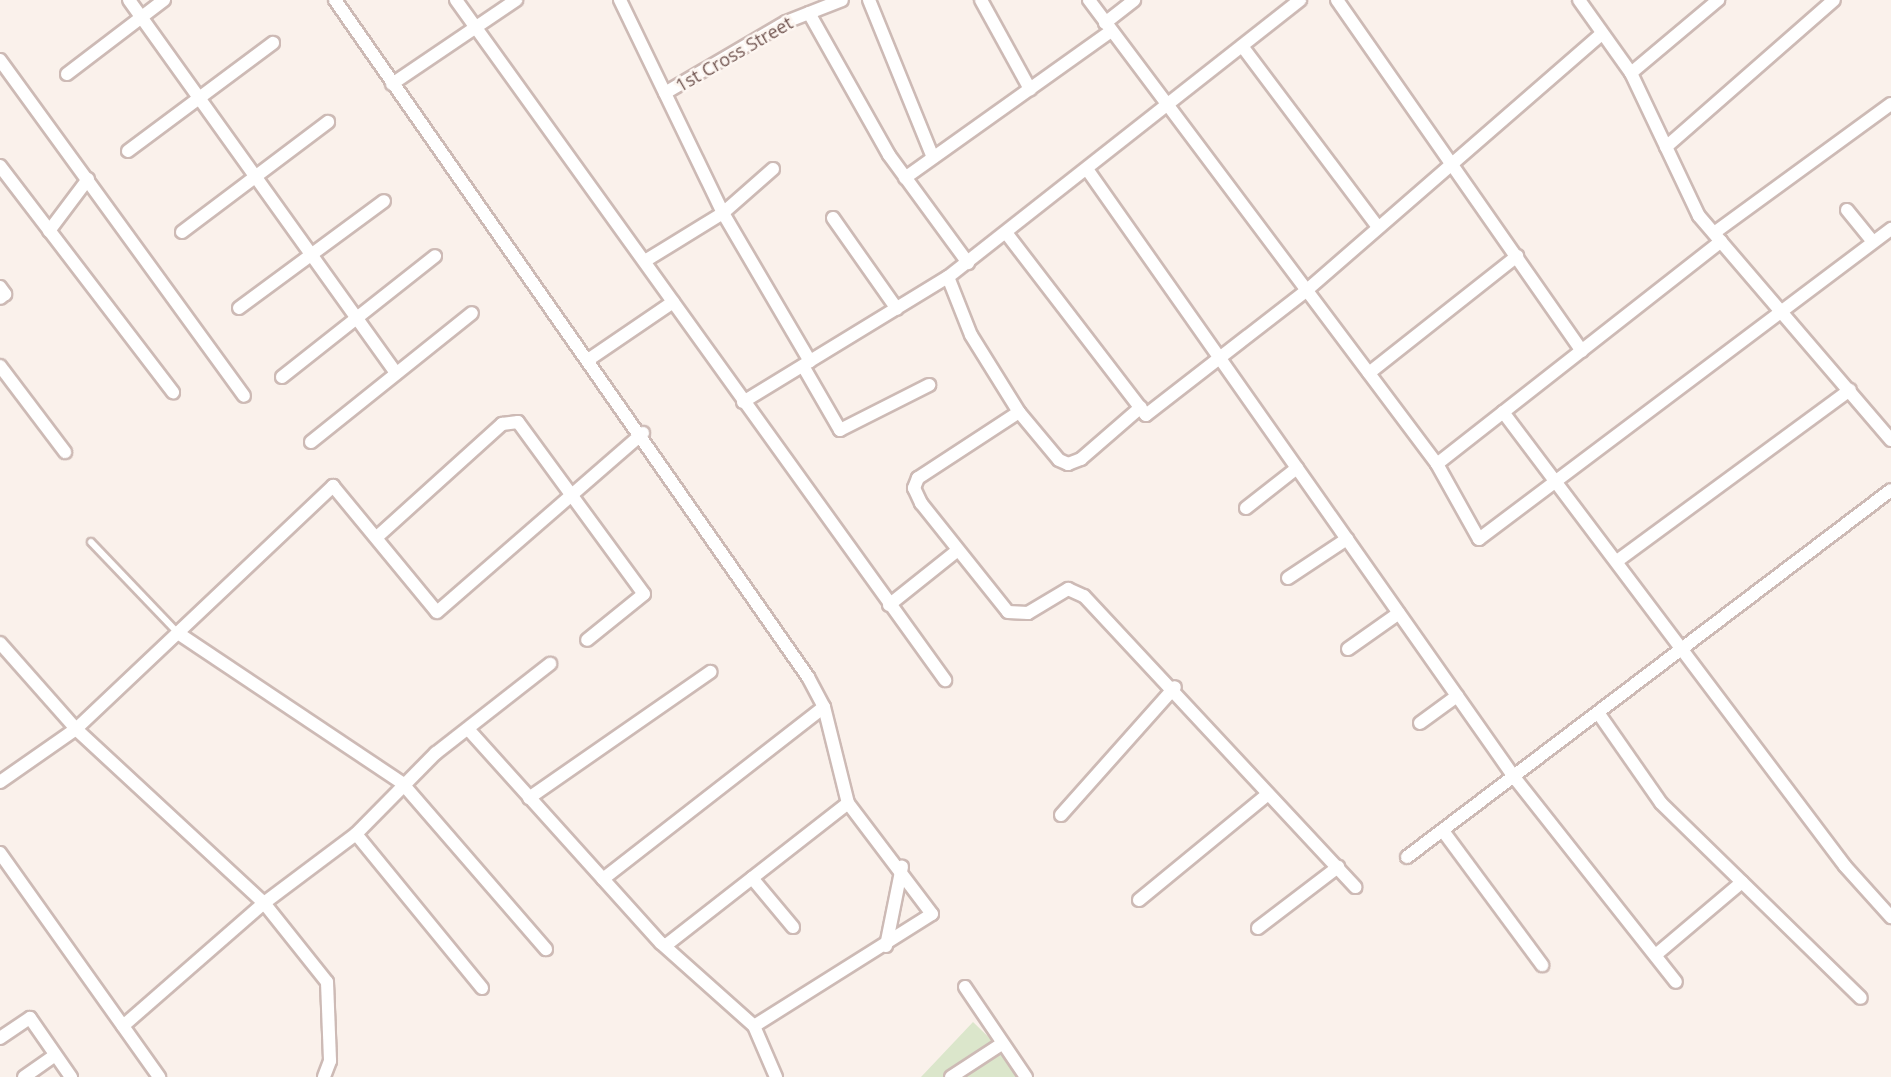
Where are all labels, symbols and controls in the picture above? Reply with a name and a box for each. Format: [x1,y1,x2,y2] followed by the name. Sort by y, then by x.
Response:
[672,12,796,96] street label: 1st Cross Street

